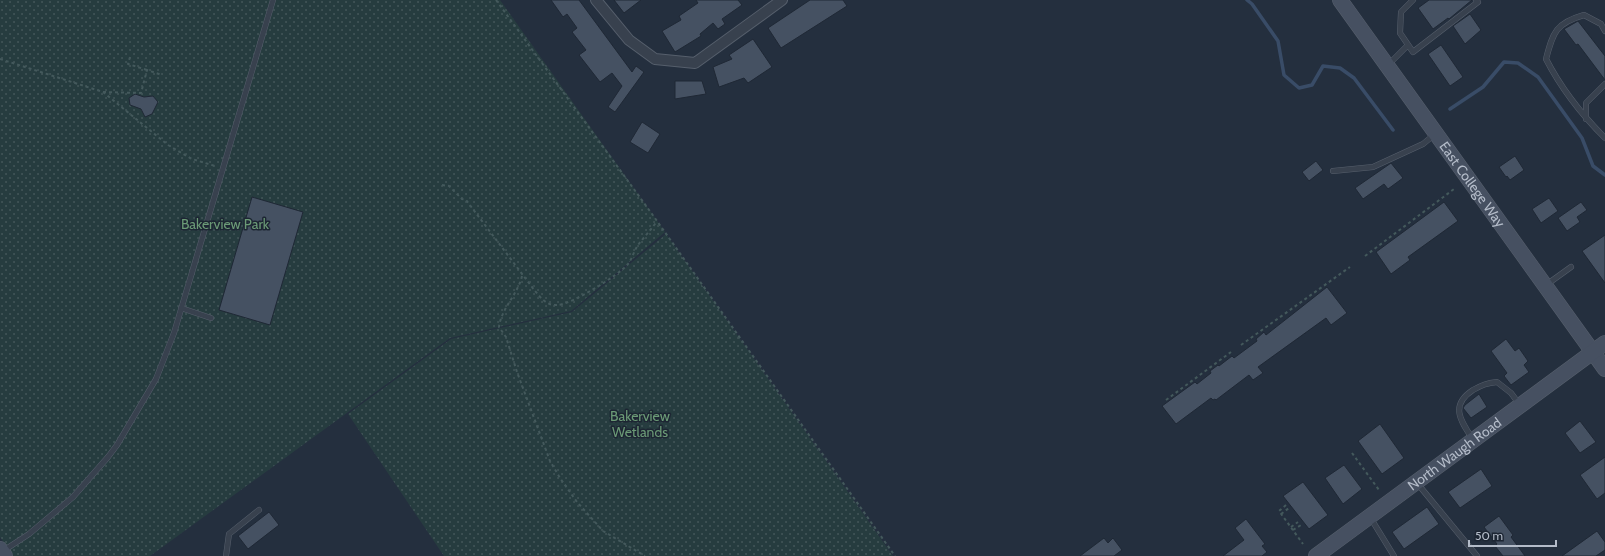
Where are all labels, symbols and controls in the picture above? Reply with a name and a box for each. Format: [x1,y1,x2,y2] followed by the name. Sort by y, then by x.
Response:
[1435,138,1509,231] street label: East College Way
[181,215,270,233] park label: Bakerview Park
[610,407,670,441] park label: Bakerview Wetlands
[1404,413,1505,494] street label: North Waugh Road
[1469,522,1556,548] scale bar
[1475,528,1503,543] text: 50 m

